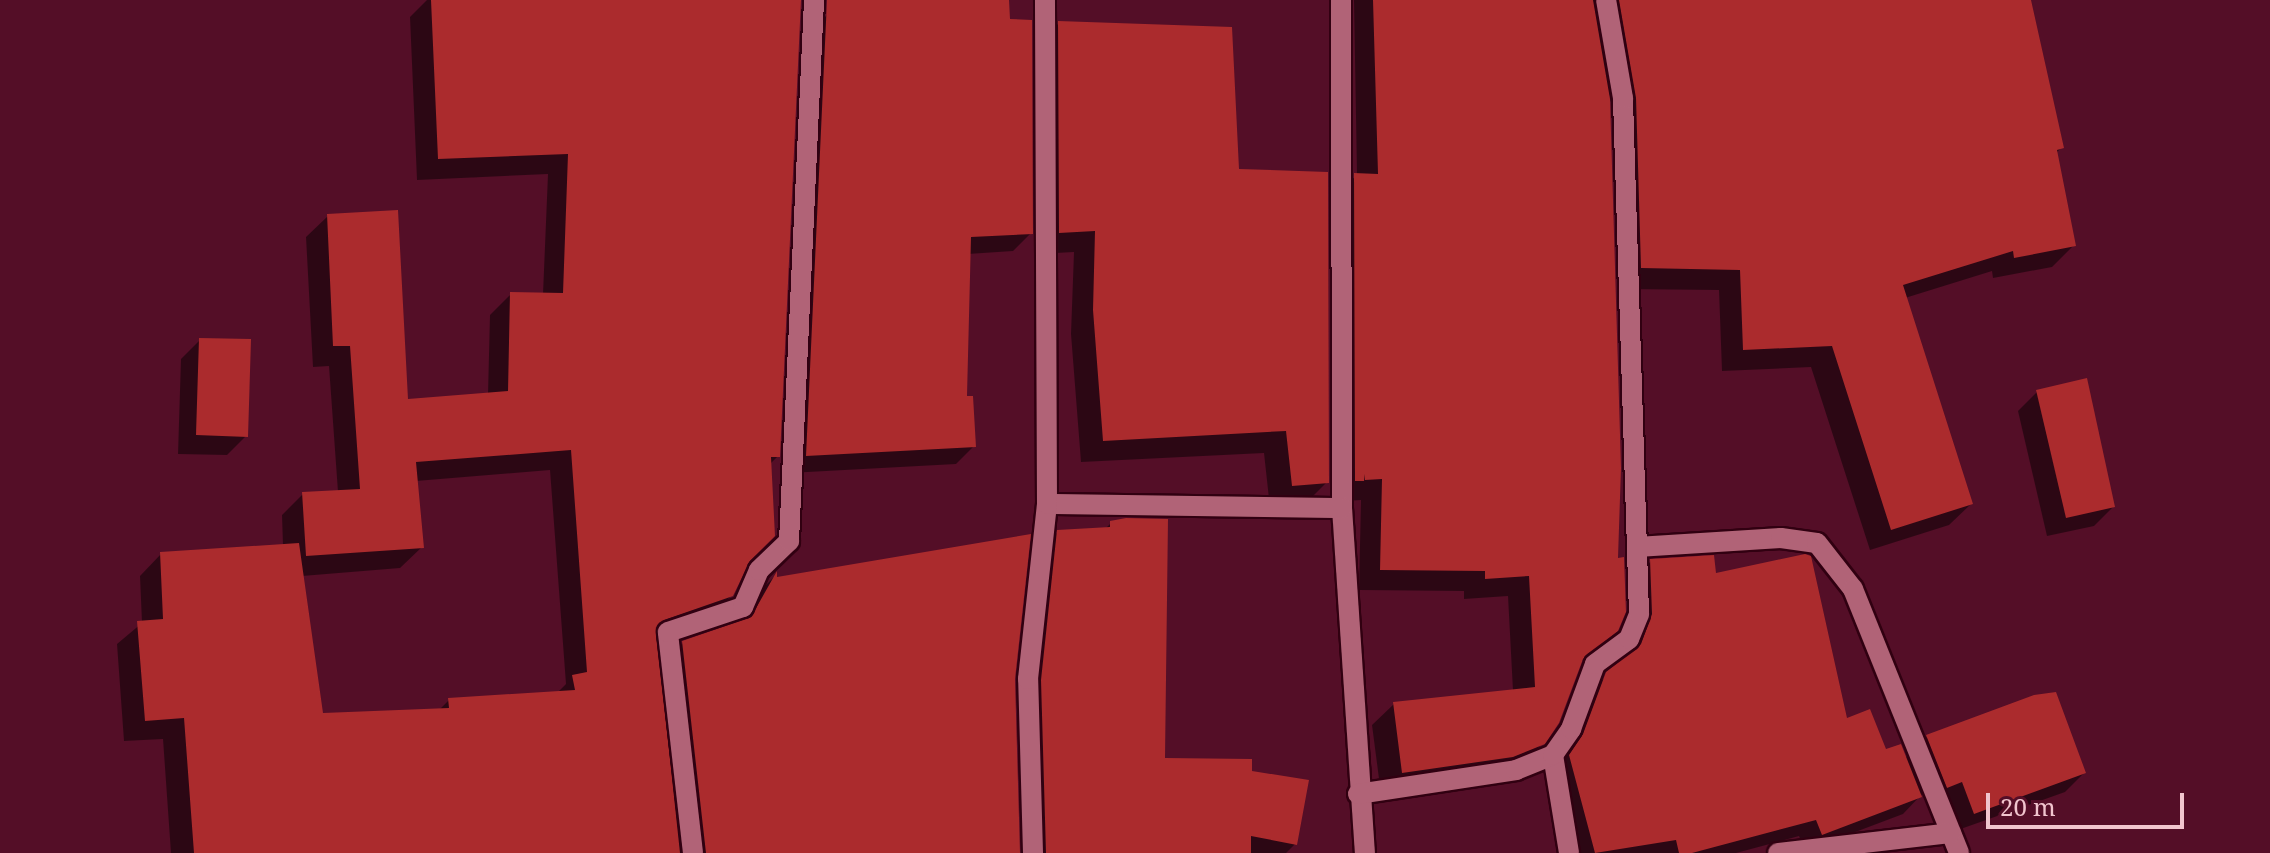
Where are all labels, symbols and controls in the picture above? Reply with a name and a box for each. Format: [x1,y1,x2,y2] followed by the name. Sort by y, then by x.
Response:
[1990,777,2188,827] scale bar
[2000,790,2056,823] text: 20 m

